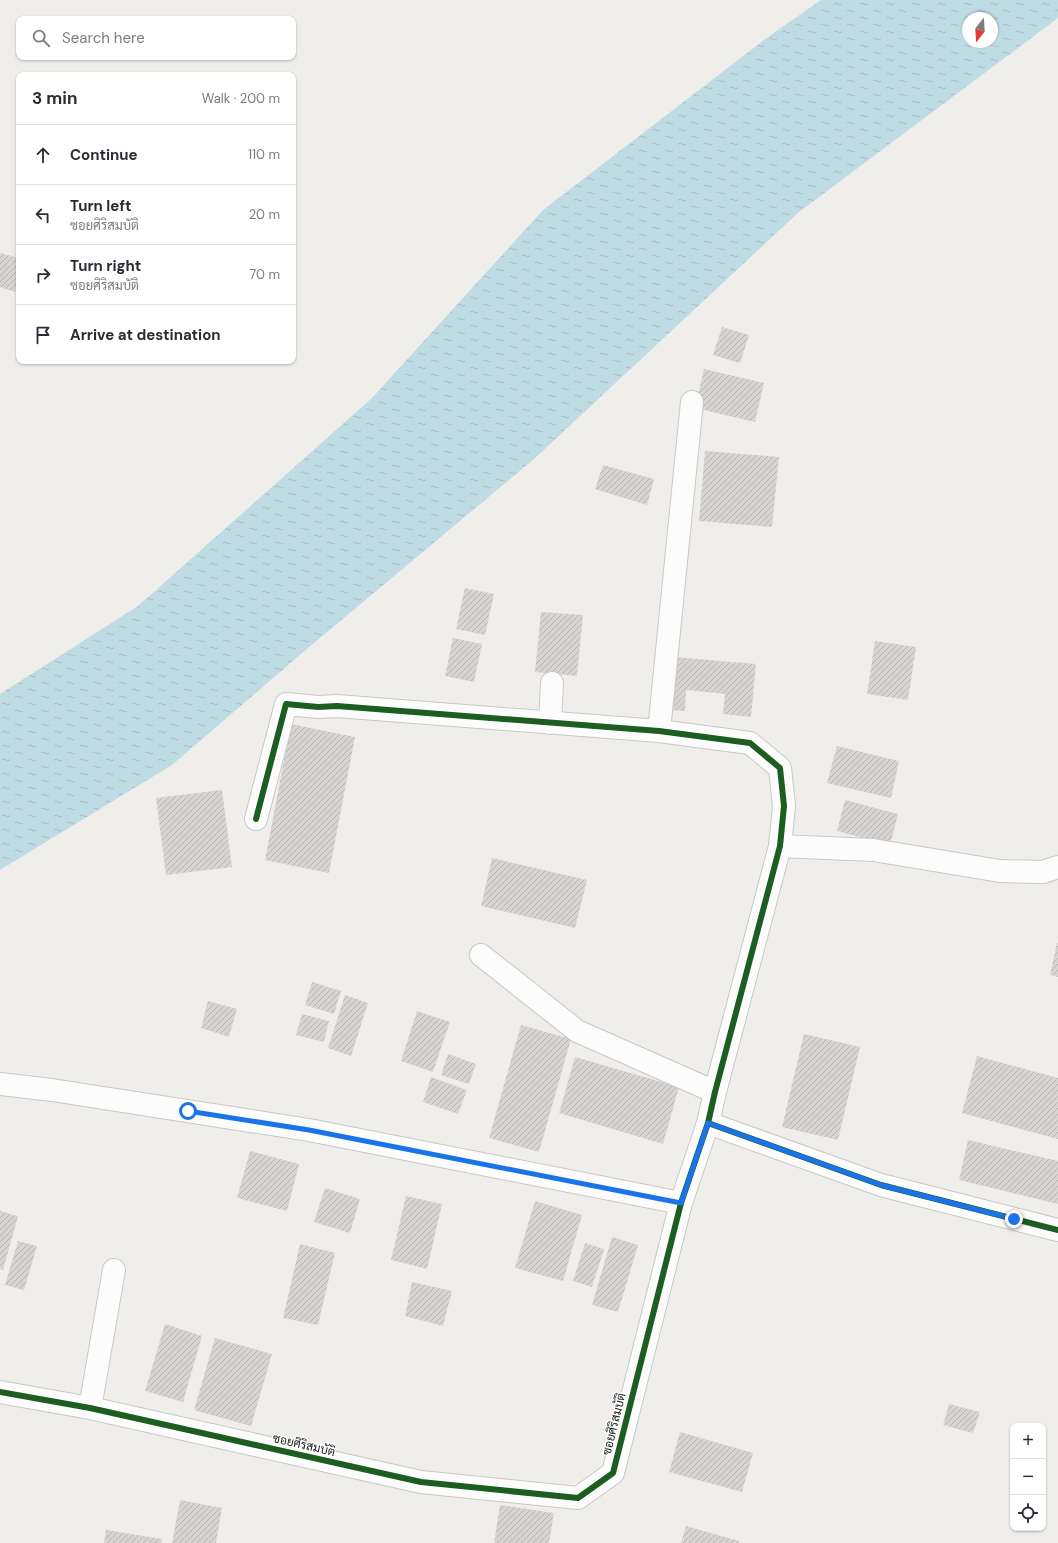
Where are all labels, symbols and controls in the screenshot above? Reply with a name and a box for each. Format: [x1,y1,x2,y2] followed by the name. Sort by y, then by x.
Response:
[962,12,998,48] north arrow
[16,16,296,60] search box
[30,27,52,49] icon: search
[62,28,145,48] text: Search here
[32,87,77,109] text: 3 min
[202,90,280,107] text: Walk · 200 m
[32,144,54,166] icon: ahead
[70,145,138,165] text: Continue
[248,146,280,163] text: 110 m
[70,196,131,216] text: Turn left
[32,204,54,226] icon: left
[249,206,280,223] text: 20 m
[70,217,139,234] text: ซอยศิริสมบัติ
[70,256,141,276] text: Turn right
[32,264,54,286] icon: right
[249,266,280,283] text: 70 m
[70,277,139,294] text: ซอยศิริสมบัติ
[32,324,54,346] icon: arrive
[70,325,221,345] text: Arrive at destination
[179,1102,197,1120] route start
[1005,1210,1023,1228] route end
[599,1391,629,1457] street label: ซอยศิริสมบัติ
[1010,1423,1046,1531] map controls
[1010,1423,1046,1459] button: +
[271,1430,337,1460] street label: ซอยศิริสมบัติ
[1010,1459,1046,1495] button: −
[1010,1495,1046,1531] button: locate

